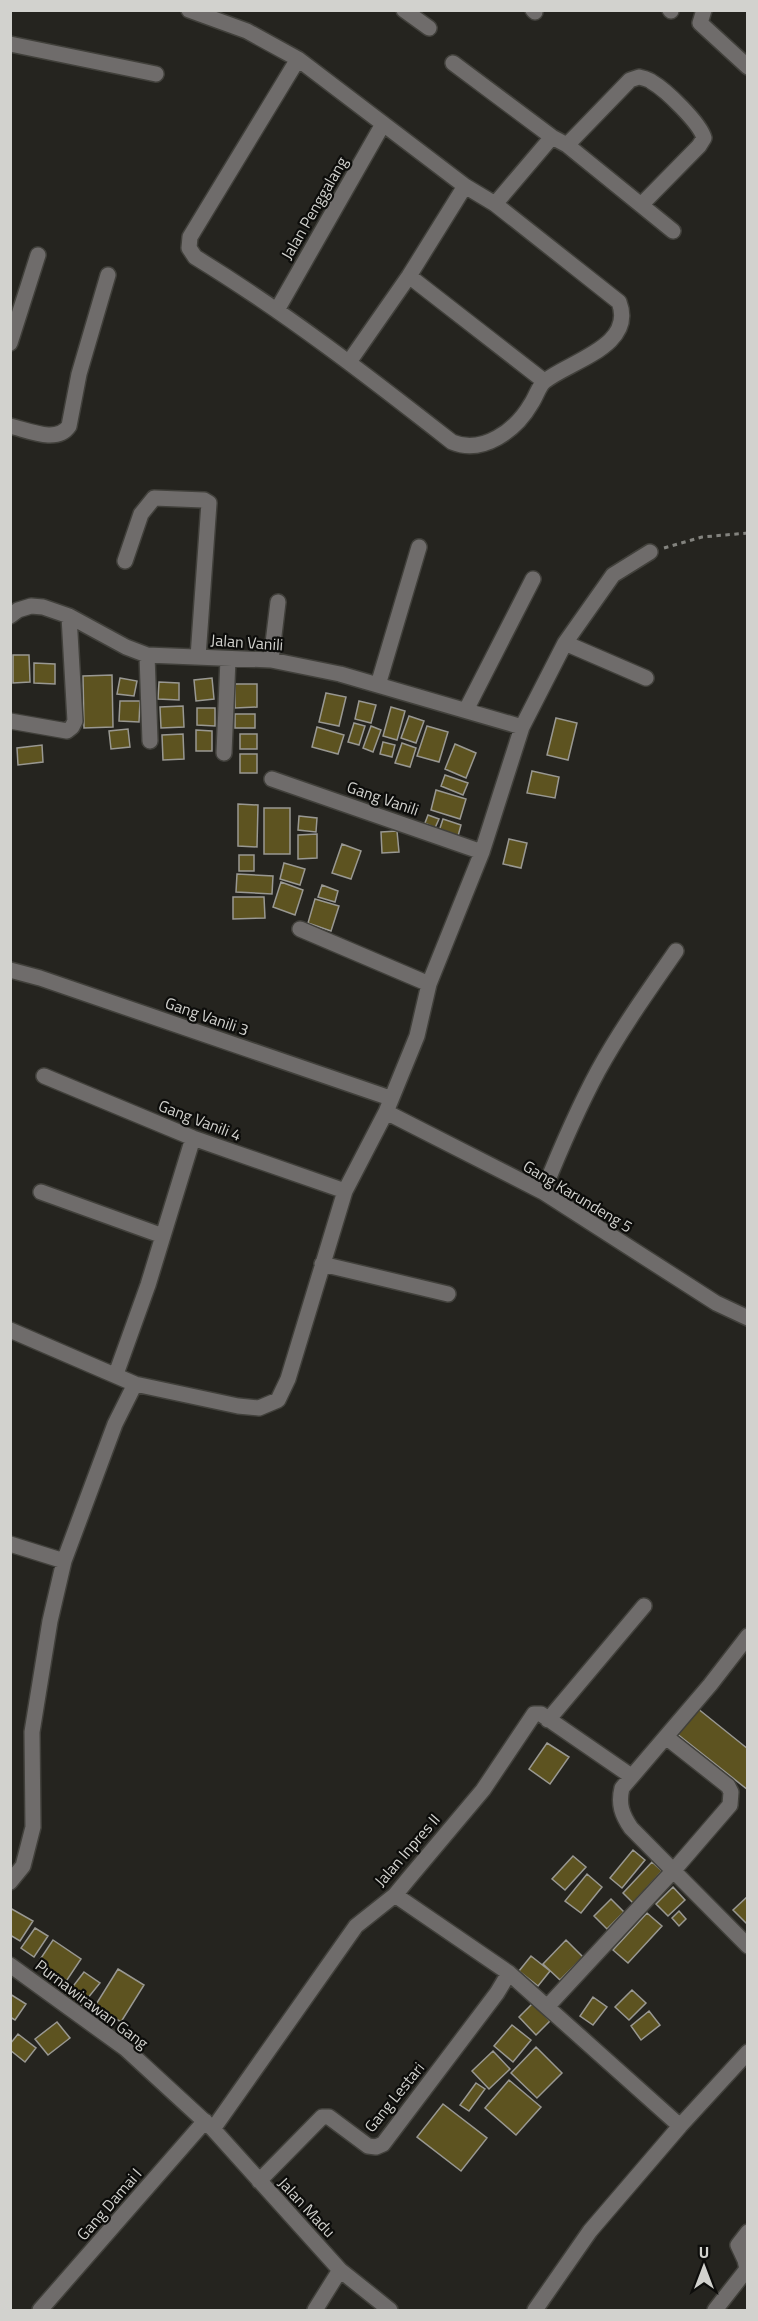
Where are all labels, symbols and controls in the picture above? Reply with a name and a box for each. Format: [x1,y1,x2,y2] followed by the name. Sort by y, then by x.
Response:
[275,152,353,264] street label: Jalan Penggalang
[210,627,284,657] street label: Jalan Vanili
[344,775,422,821] street label: Gang Vanili
[162,991,252,1041] street label: Gang Vanili 3
[155,1093,245,1147] street label: Gang Vanili 4
[519,1154,637,1238] street label: Gang Karundeng 5
[369,1808,445,1892] street label: Jalan Inpres II
[30,1953,154,2055] street label: Purnawirawan Gang
[358,2057,430,2137] street label: Gang Lestari
[71,2163,147,2245] street label: Gang Damai I
[273,2171,341,2243] street label: Jalan Madu
[674,2237,734,2297] north arrow
[699,2240,709,2264] text: U

